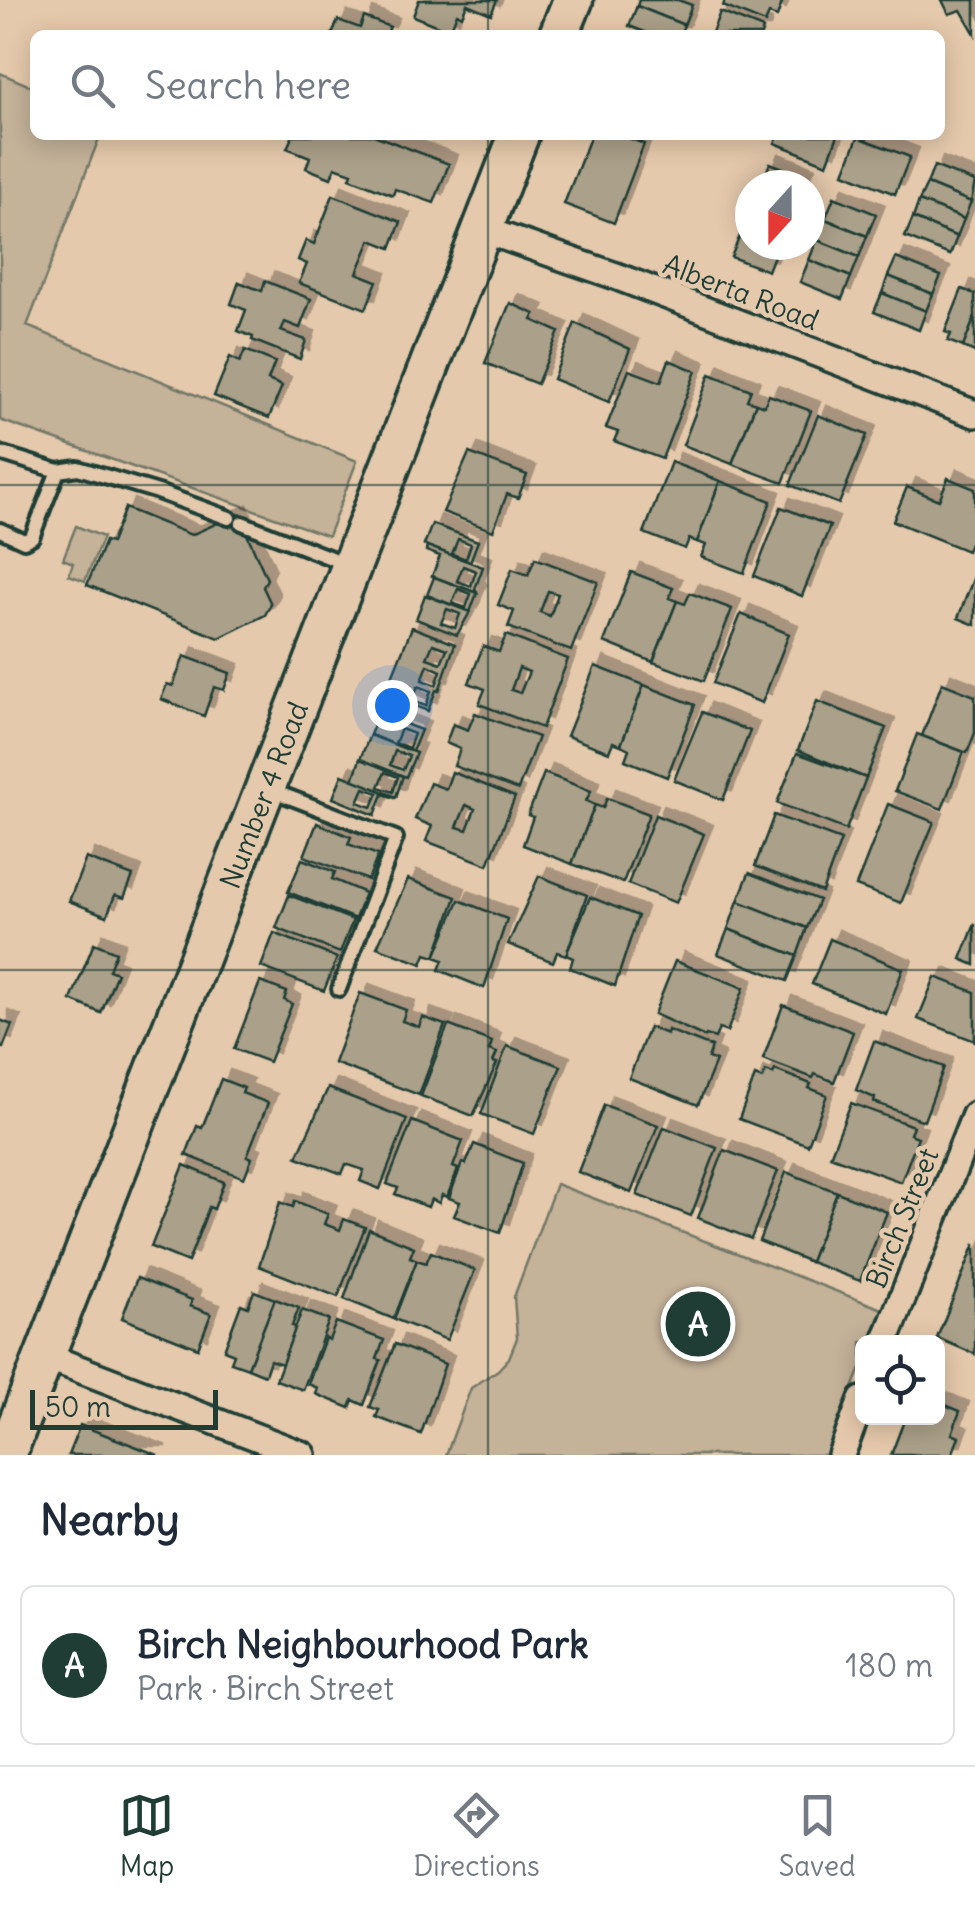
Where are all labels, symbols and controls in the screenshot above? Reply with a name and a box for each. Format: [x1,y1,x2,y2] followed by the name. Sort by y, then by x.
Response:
[30,30,945,140] search box
[65,58,120,113] icon: search
[145,62,351,109] text: Search here
[735,170,825,260] north arrow
[658,246,824,338] street label: Alberta Road
[367,680,418,731] your location
[212,696,316,894] street label: Number 4 Road
[858,1143,946,1293] street label: Birch Street
[666,1286,730,1362] pin: A
[855,1335,945,1425] map controls
[855,1335,945,1425] button: locate
[30,1385,218,1430] scale bar
[45,1389,111,1425] text: 50 m
[40,1494,179,1546] text: Nearby
[137,1621,589,1668] text: Birch Neighbourhood Park
[64,1645,85,1686] text: A
[845,1645,933,1686] text: 180 m
[137,1668,394,1709] text: Park · Birch Street
[119,1788,174,1884] tab: Map
[413,1788,540,1884] tab: Directions
[779,1788,856,1884] tab: Saved

